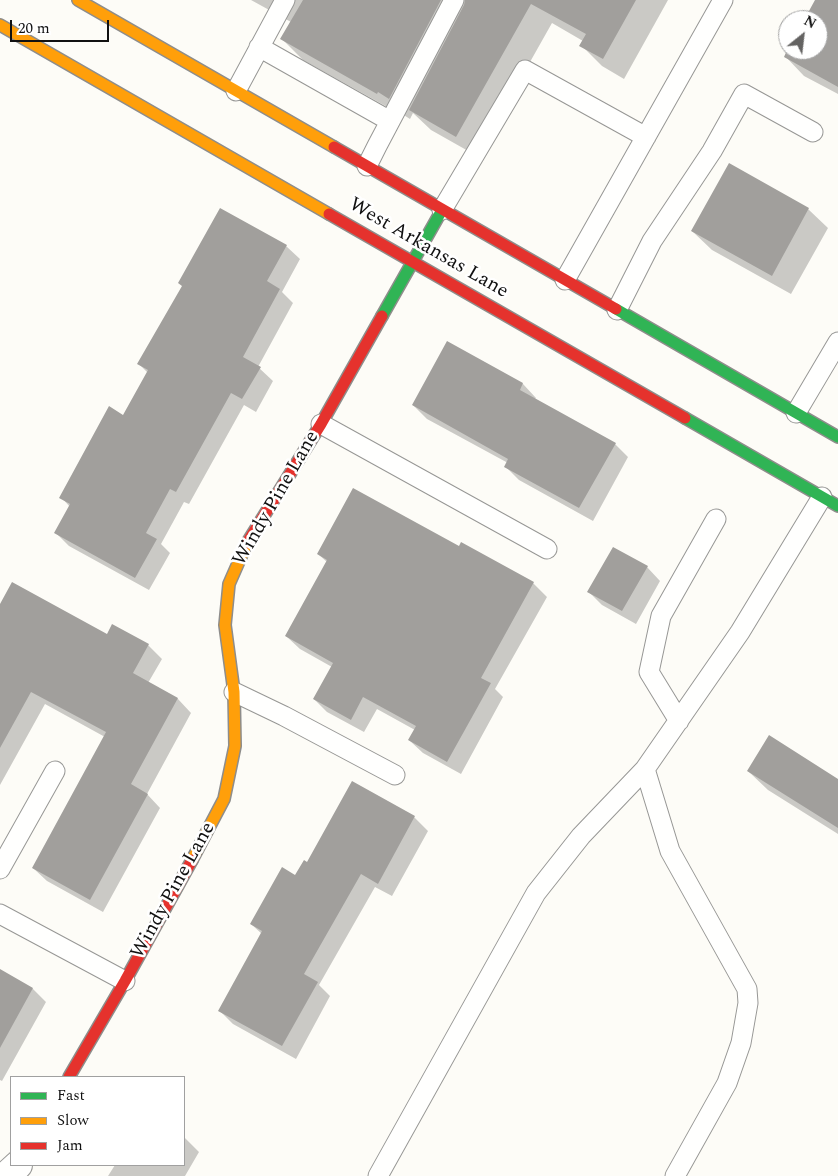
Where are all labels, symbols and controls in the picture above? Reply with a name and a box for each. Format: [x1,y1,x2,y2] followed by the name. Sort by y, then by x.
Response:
[12,10,111,42] scale bar
[778,10,828,60] north arrow
[800,10,820,34] text: N
[18,17,50,40] text: 20 m
[344,193,512,305] street label: West Arkansas Lane
[229,427,325,571] street label: Windy Pine Lane
[127,819,221,963] street label: Windy Pine Lane
[10,1076,185,1166] legend
[57,1084,85,1107] text: Fast
[57,1109,89,1132] text: Slow
[57,1134,83,1157] text: Jam

